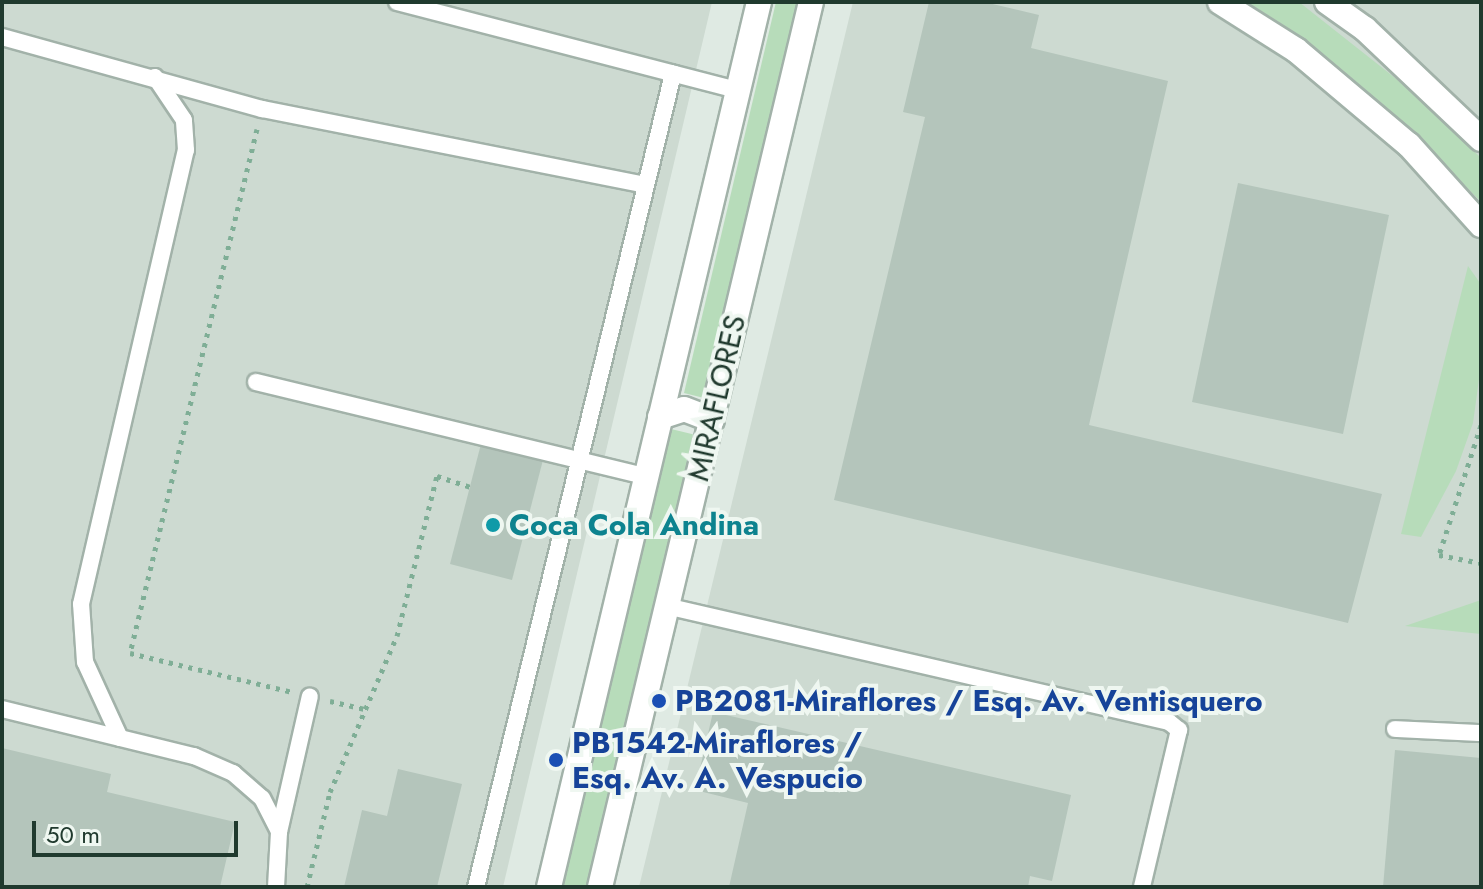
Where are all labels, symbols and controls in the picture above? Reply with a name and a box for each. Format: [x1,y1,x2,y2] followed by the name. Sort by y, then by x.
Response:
[680,311,754,485] street label: MIRAFLORES
[509,507,759,543] place label: Coca Cola Andina
[484,516,502,534] marker: Coca Cola Andina
[675,683,1263,719] place label: PB2081-Miraflores / Esq. Av. Ventisquero
[650,692,668,710] marker: PB2081-Miraflores / Esq. Av. Ventisquero
[572,725,863,796] place label: PB1542-Miraflores / Esq. Av. A. Vespucio
[547,751,565,769] marker: PB1542-Miraflores / Esq. Av. A. Vespucio
[36,805,242,855] scale bar
[46,817,100,852] text: 50 m

